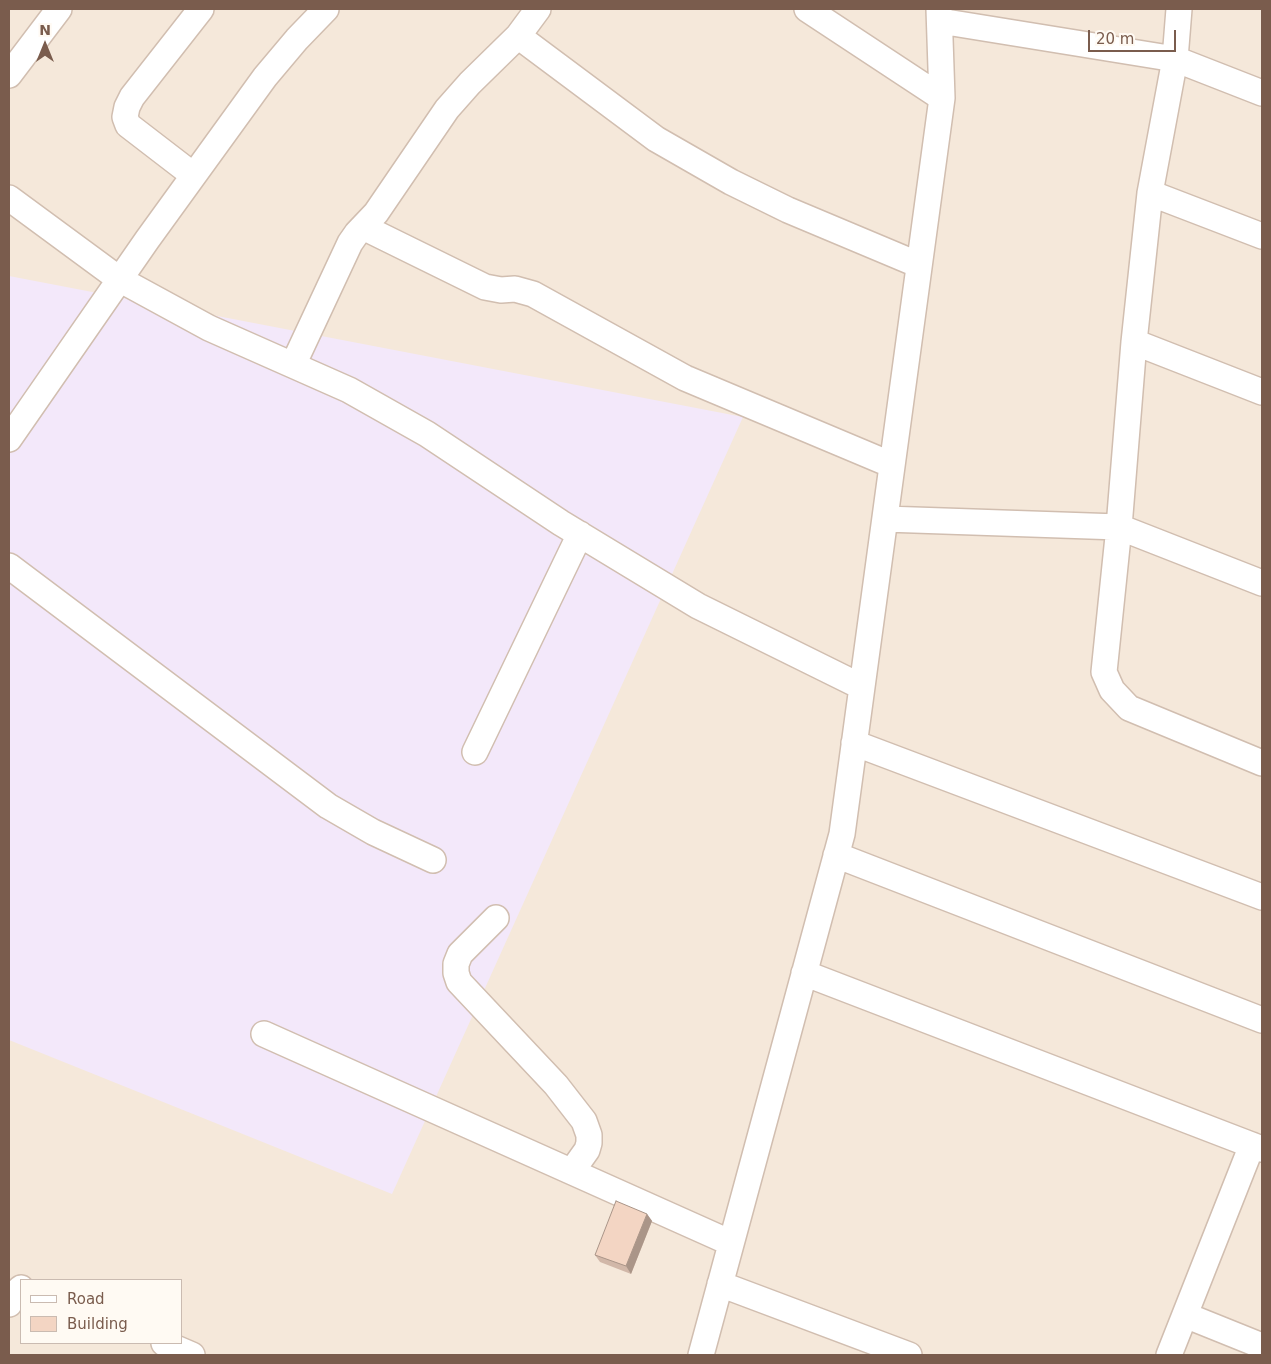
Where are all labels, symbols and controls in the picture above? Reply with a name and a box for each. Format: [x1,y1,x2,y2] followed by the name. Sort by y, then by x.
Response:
[20,20,70,70] north arrow
[1091,20,1178,52] scale bar
[39,22,51,38] text: N
[1096,30,1134,48] text: 20 m
[20,1279,182,1344] legend
[67,1290,105,1308] text: Road
[67,1315,128,1333] text: Building

